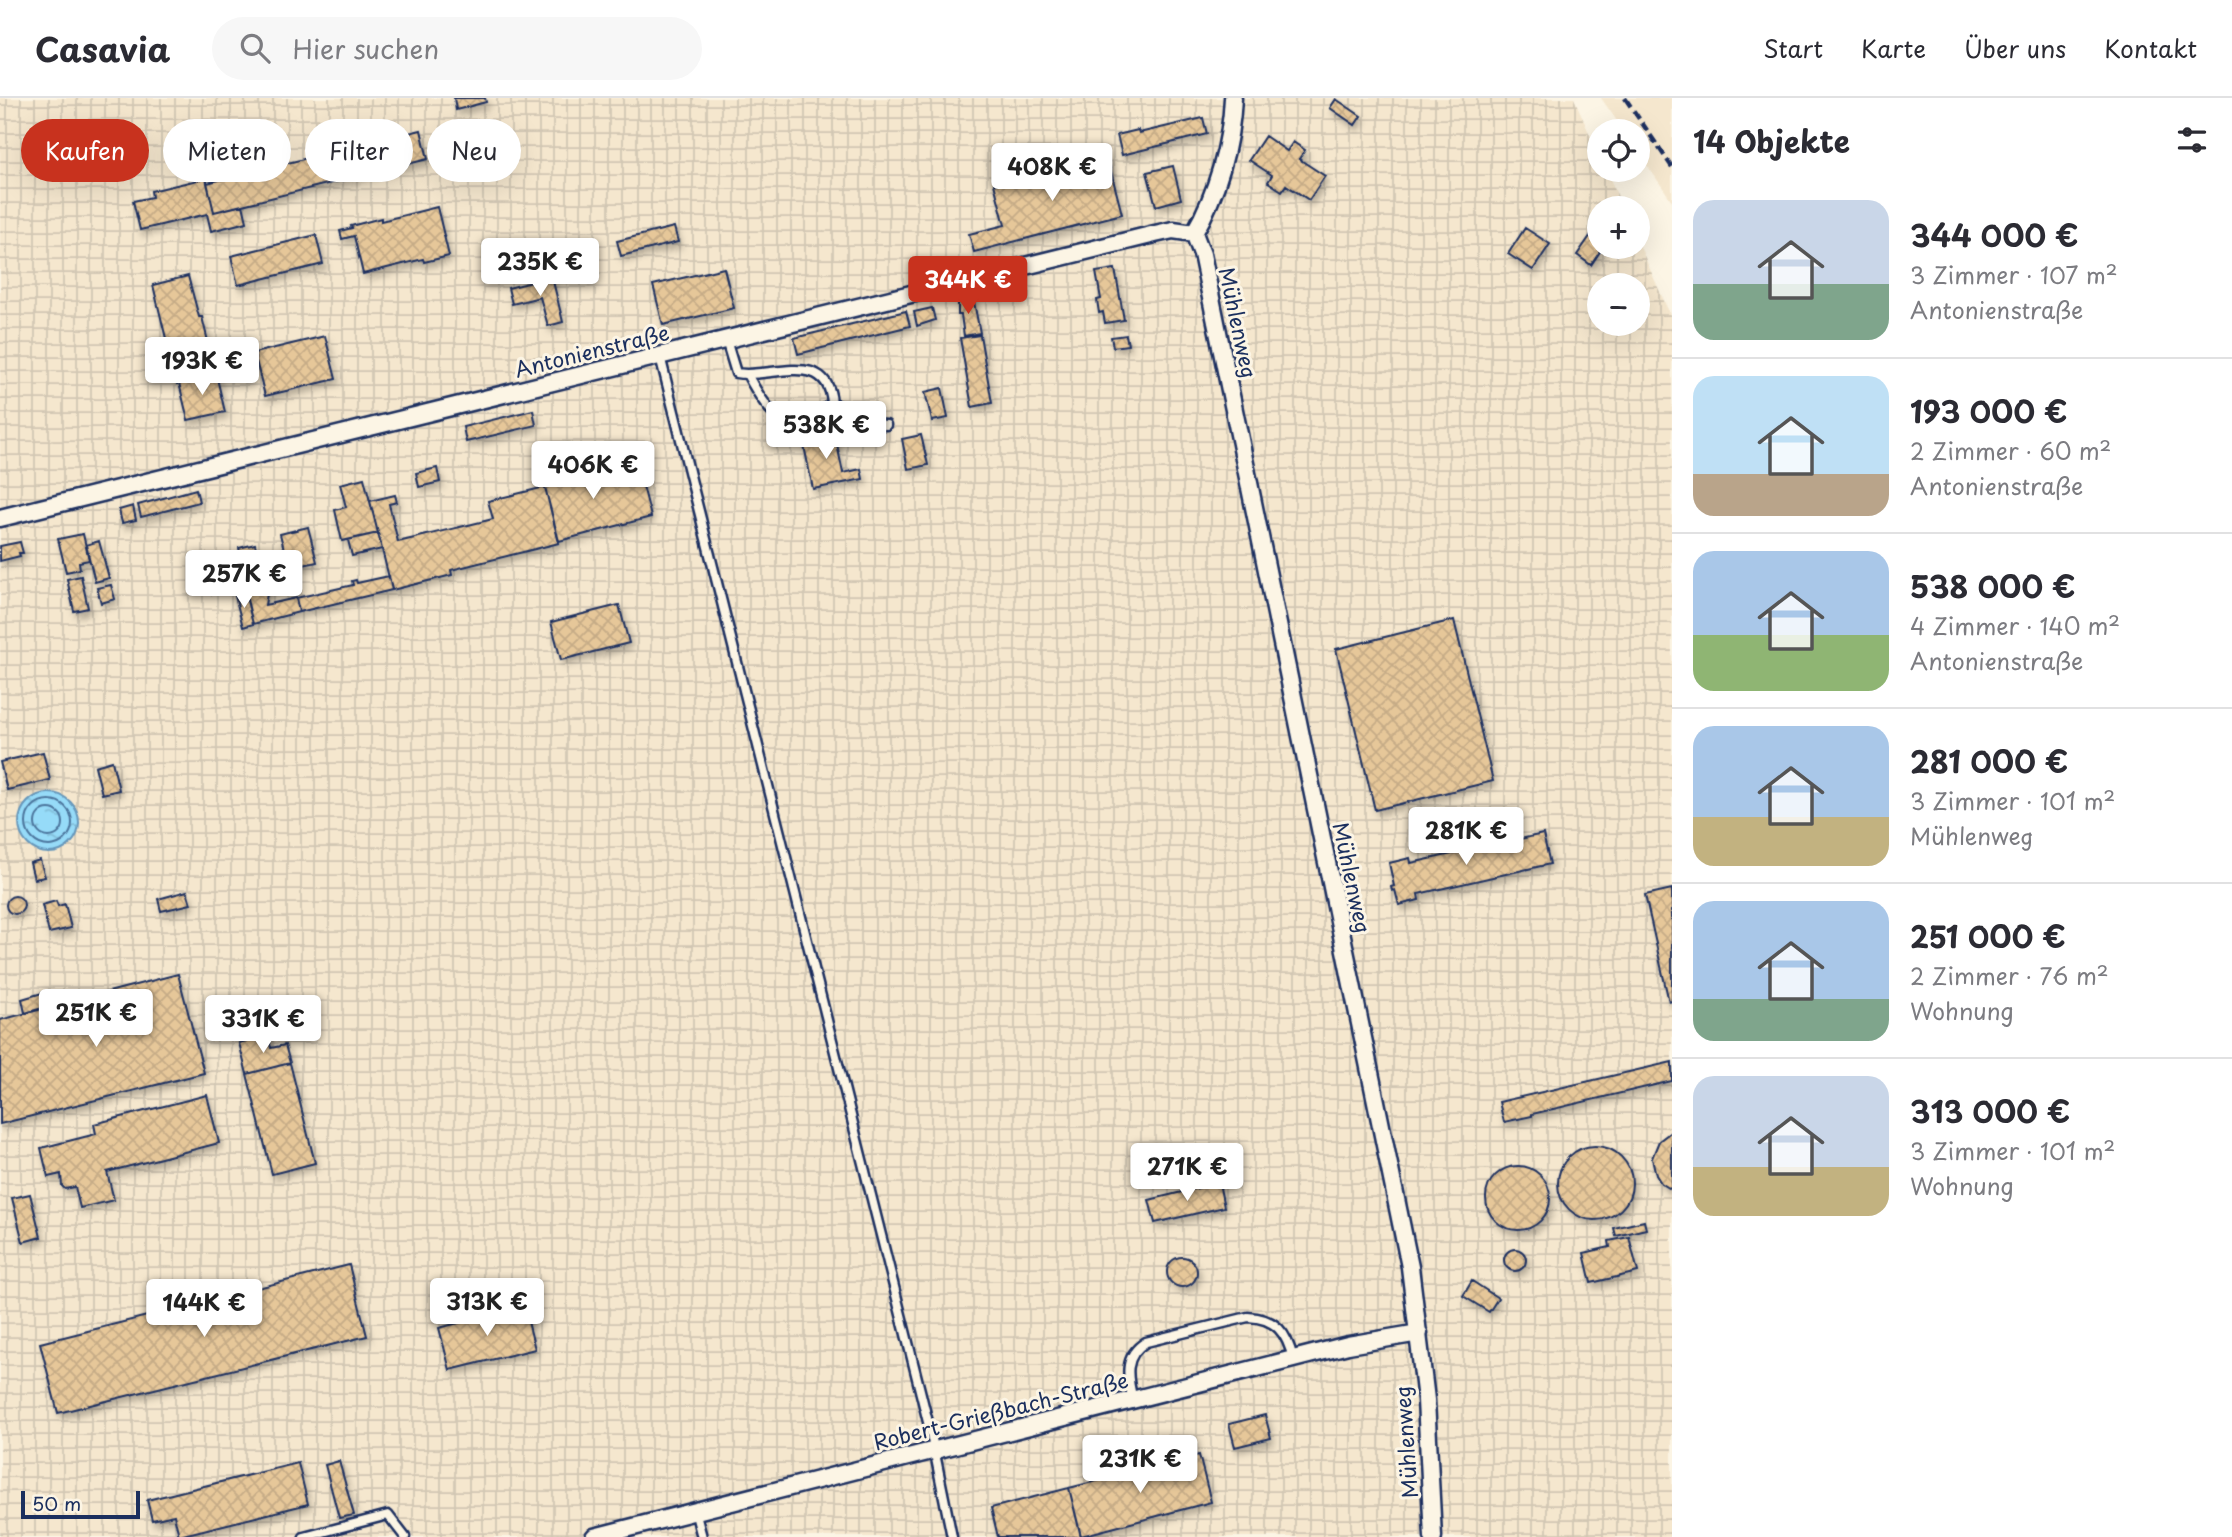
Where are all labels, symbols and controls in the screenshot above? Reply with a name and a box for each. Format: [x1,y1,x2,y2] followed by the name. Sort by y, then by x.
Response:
[212,17,702,80] search box
[35,23,170,73] text: Casavia
[236,29,274,67] icon: search
[292,29,439,68] text: Hier suchen
[1763,30,1823,66] text: Start
[1861,30,1926,66] text: Karte
[1964,30,2066,66] text: Über uns
[2104,30,2197,66] text: Kontakt
[1693,118,1850,163] text: 14 Objekte
[21,119,149,182] chip: Kaufen
[163,119,291,182] chip: Mieten
[305,119,413,182] chip: Filter
[427,119,521,182] chip: Neu
[1587,119,1650,336] map controls
[1587,119,1650,182] button: locate
[2173,121,2211,159] icon: filters
[995,144,1109,203] pin: 408K €
[1007,148,1097,183] text: 408K €
[1587,196,1650,259] button: +
[1910,212,2079,257] text: 344 000 €
[1749,228,1833,312] icon: home
[483,238,597,298] pin: 235K €
[497,243,583,278] text: 235K €
[911,256,1025,316] pin: 344K €
[1910,257,2118,292] text: 3 Zimmer · 107 m²
[924,261,1012,296] text: 344K €
[1212,264,1266,381] street label: Mühlenweg
[1587,273,1650,336] button: −
[1910,292,2083,327] text: Antonienstraße
[511,315,672,385] street label: Antonienstraße
[145,338,259,397] pin: 193K €
[161,342,243,377] text: 193K €
[1910,388,2067,433] text: 193 000 €
[769,402,883,461] pin: 538K €
[1749,404,1833,488] icon: home
[782,406,870,441] text: 538K €
[1910,433,2111,468] text: 2 Zimmer · 60 m²
[536,442,650,501] pin: 406K €
[547,446,639,481] text: 406K €
[1910,468,2083,503] text: Antonienstraße
[187,550,301,610] pin: 257K €
[201,555,287,590] text: 257K €
[1910,563,2075,608] text: 538 000 €
[1749,579,1833,663] icon: home
[1910,608,2120,643] text: 4 Zimmer · 140 m²
[1910,643,2083,678] text: Antonienstraße
[1910,738,2068,783] text: 281 000 €
[1749,754,1833,838] icon: home
[1910,783,2115,818] text: 3 Zimmer · 101 m²
[1409,808,1523,867] pin: 281K €
[1425,812,1507,847] text: 281K €
[1910,818,2033,853] text: Mühlenweg
[1326,819,1380,936] street label: Mühlenweg
[1910,913,2066,958] text: 251 000 €
[1749,929,1833,1013] icon: home
[1910,958,2109,993] text: 2 Zimmer · 76 m²
[39,990,153,1049] pin: 251K €
[1910,993,2014,1028] text: Wohnung
[55,994,137,1029] text: 251K €
[206,996,320,1055] pin: 331K €
[221,1000,305,1035] text: 331K €
[1910,1088,2070,1133] text: 313 000 €
[1749,1104,1833,1188] icon: home
[1910,1133,2115,1168] text: 3 Zimmer · 101 m²
[1130,1144,1244,1203] pin: 271K €
[1146,1148,1228,1183] text: 271K €
[1910,1168,2014,1203] text: Wohnung
[430,1278,544,1338] pin: 313K €
[147,1280,261,1339] pin: 144K €
[446,1283,528,1318] text: 313K €
[162,1284,246,1319] text: 144K €
[870,1363,1131,1457] street label: Robert-Grießbach-Straße
[1385,1385,1425,1499] street label: Mühlenweg
[1083,1436,1197,1495] pin: 231K €
[1098,1440,1182,1475] text: 231K €
[21,1488,140,1520] scale bar
[32,1489,81,1517] text: 50 m

